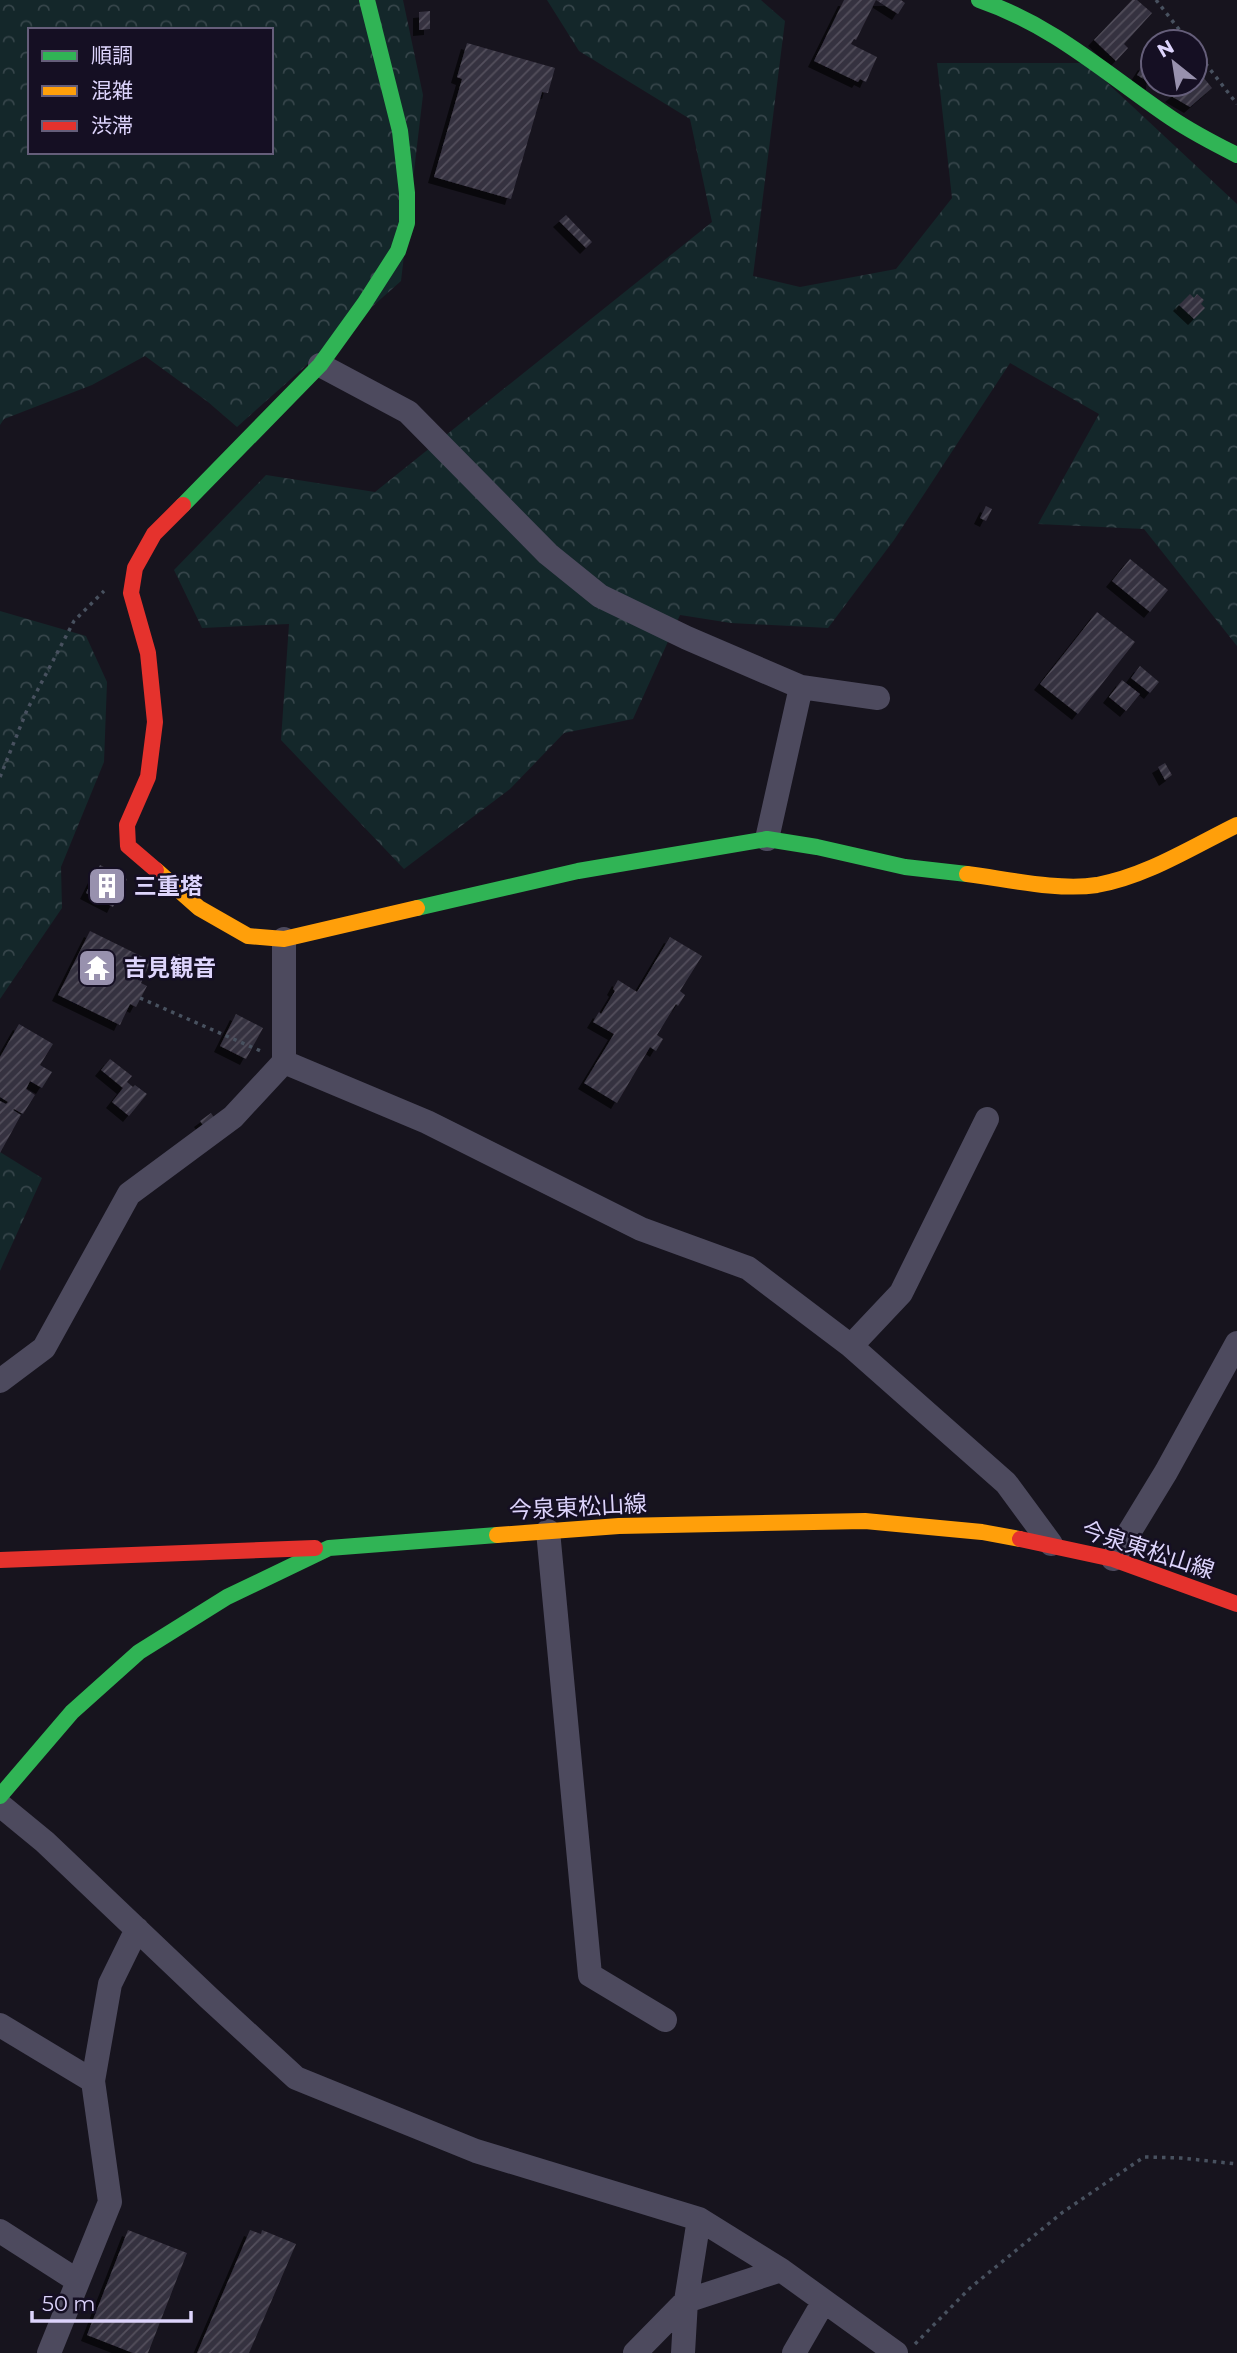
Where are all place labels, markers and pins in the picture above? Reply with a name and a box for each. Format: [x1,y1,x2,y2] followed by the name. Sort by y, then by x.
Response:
[86,865,128,907] building icon: 三重塔
[134,872,203,900] place label: 三重塔
[76,947,118,989] temple icon: 吉見観音
[124,954,216,982] place label: 吉見観音

